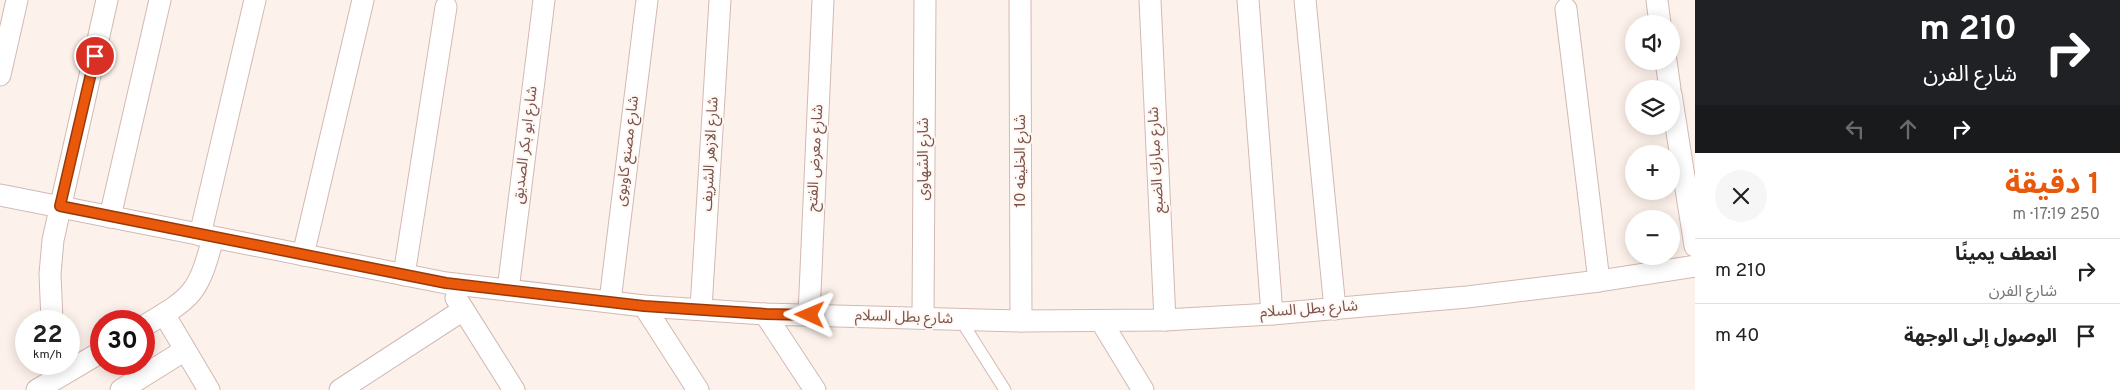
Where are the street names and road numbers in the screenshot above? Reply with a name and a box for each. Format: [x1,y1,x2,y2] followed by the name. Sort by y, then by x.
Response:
[509,85,544,205] street label: شارع ابو بكر الصديق
[612,94,645,208] street label: شارع مصنع كاوبوى
[699,96,724,212] street label: شارع الازهر الشريف
[804,104,829,212] street label: شارع معرض الفتح
[1145,106,1170,214] street label: شارع مبارك الضبع
[1012,114,1032,208] street label: شارع الخليفه 10
[915,117,935,201] street label: شارع الشهاوى
[1259,297,1359,324] street label: شارع بطل السلام
[854,307,954,330] street label: شارع بطل السلام

